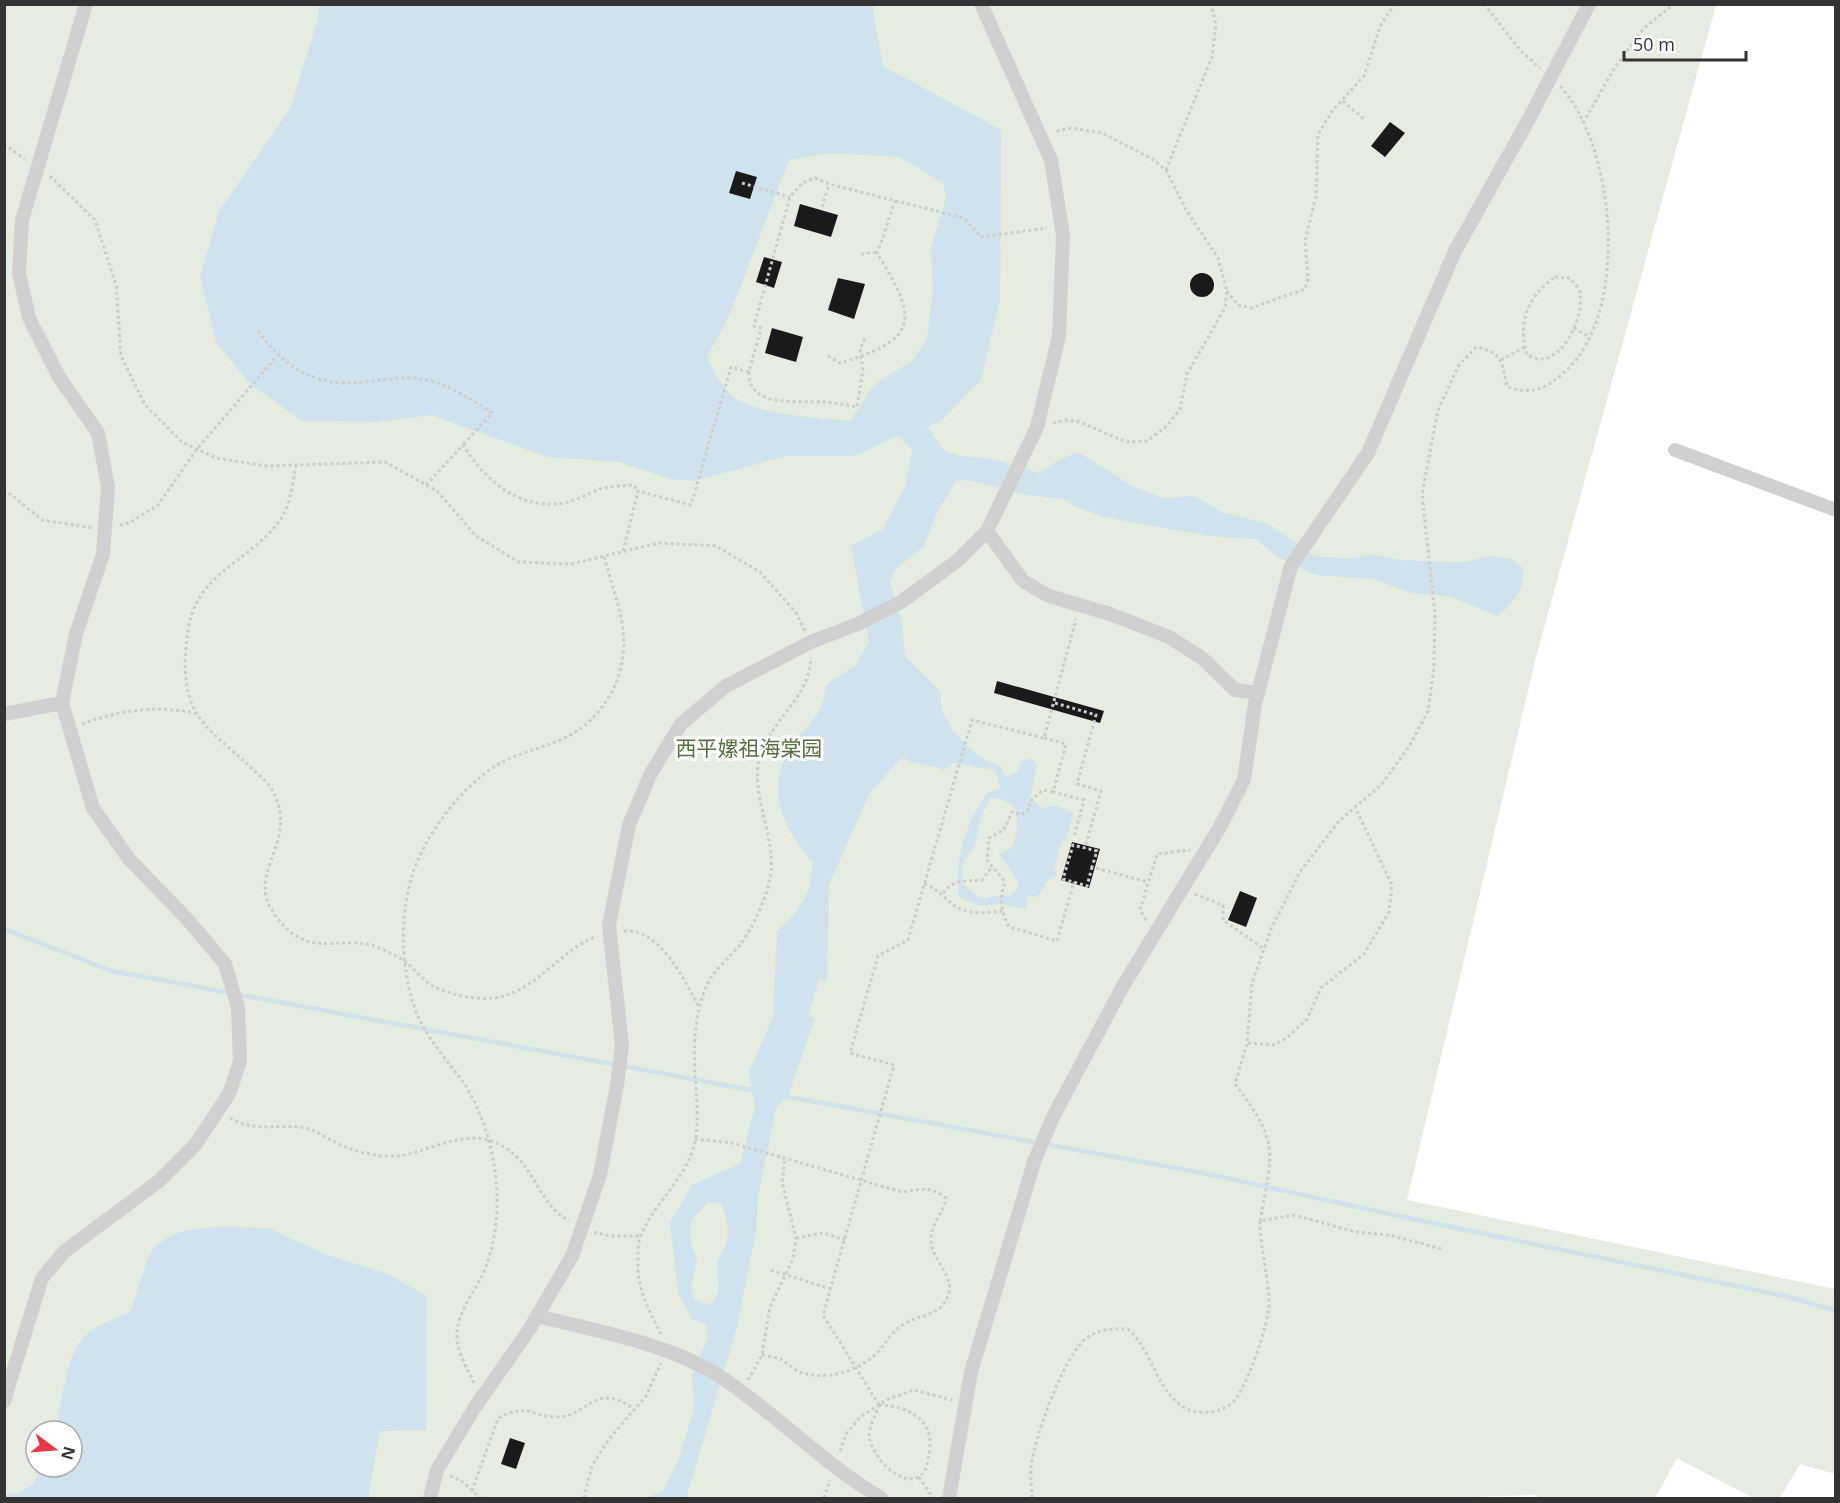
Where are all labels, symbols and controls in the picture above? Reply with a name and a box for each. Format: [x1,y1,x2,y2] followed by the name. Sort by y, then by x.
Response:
[1624,24,1746,62] scale bar
[1633,32,1675,56] text: 50 m
[676,734,823,762] park label: 西平嫘祖海棠园
[24,1419,84,1479] north arrow
[56,1444,81,1462] text: N

